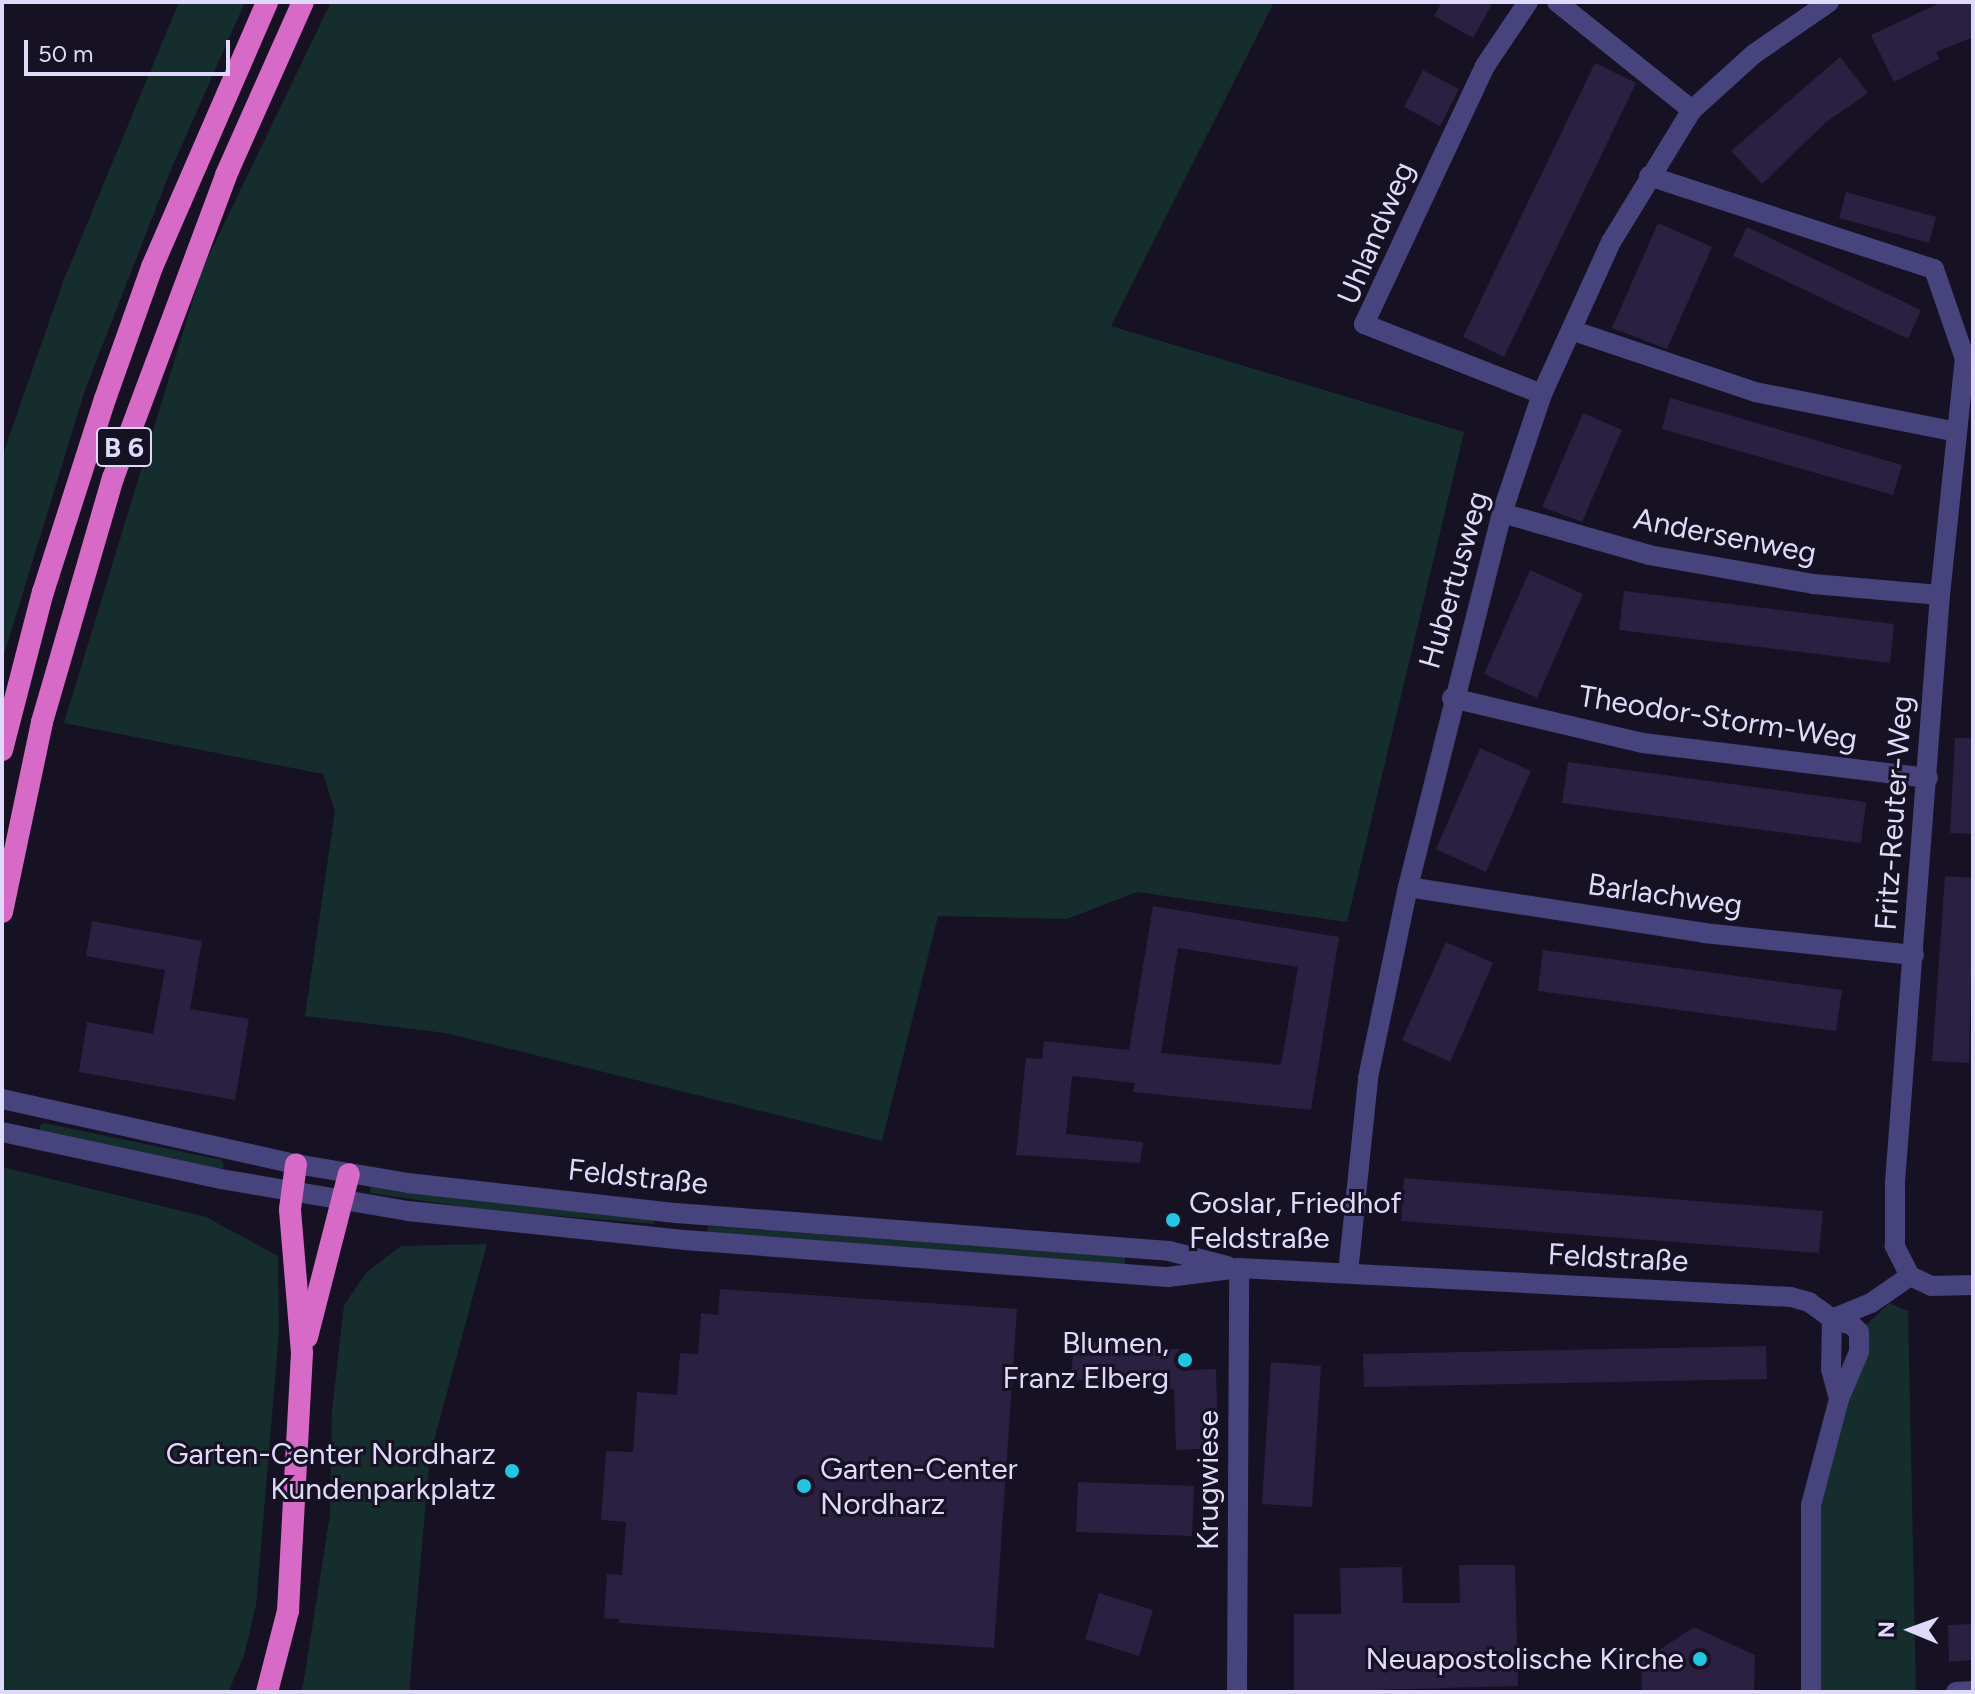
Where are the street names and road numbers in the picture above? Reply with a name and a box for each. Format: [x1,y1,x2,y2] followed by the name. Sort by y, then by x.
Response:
[1330,156,1422,310] street label: Uhlandweg
[94,423,154,471] road number: B 6
[1412,487,1496,673] street label: Hubertusweg
[1631,501,1819,571] street label: Andersenweg
[1576,678,1860,758] street label: Theodor-Storm-Weg
[1868,694,1920,932] street label: Fritz-Reuter-Weg
[1585,866,1745,924] street label: Barlachweg
[566,1152,710,1202] street label: Feldstraße
[1547,1236,1689,1280] street label: Feldstraße
[1190,1410,1226,1550] street label: Krugwiese

